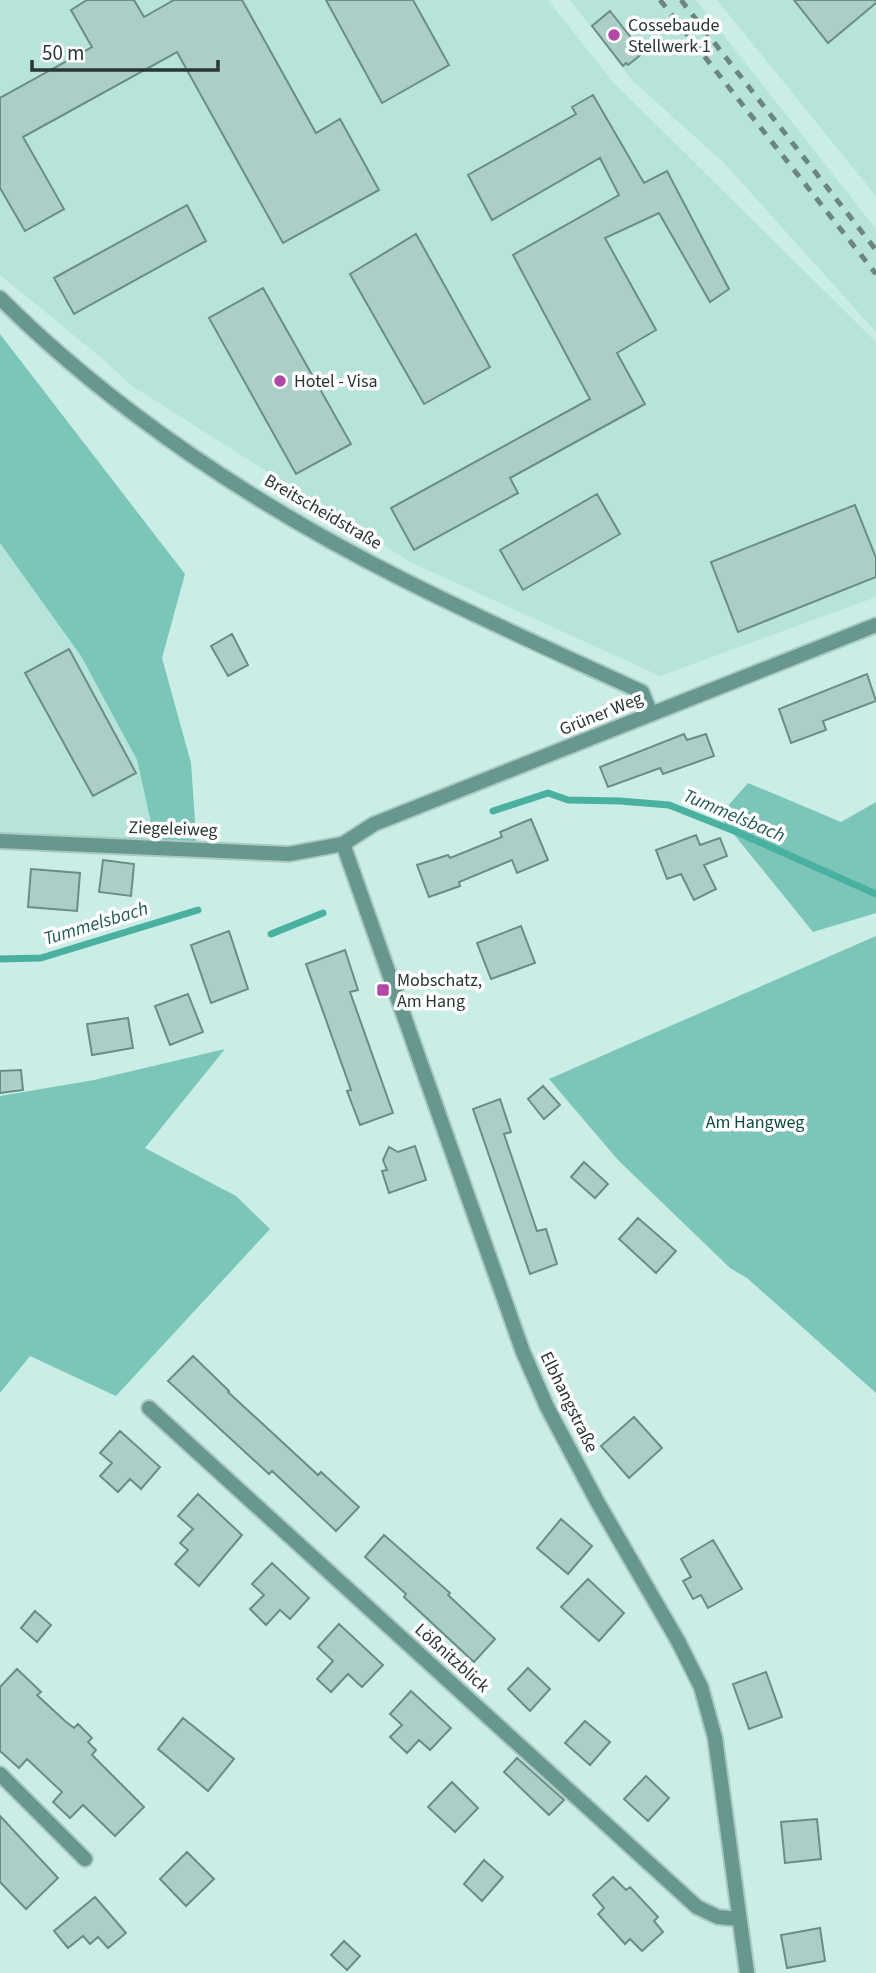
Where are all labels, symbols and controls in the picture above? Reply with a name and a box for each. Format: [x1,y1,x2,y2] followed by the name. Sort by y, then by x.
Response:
[628,13,720,59] place label: Cossebaude Stellwerk 1
[606,27,622,43] marker: Cossebaude Stellwerk 1
[32,28,217,72] scale bar
[42,38,84,68] text: 50 m
[294,369,378,394] place label: Hotel - Visa
[272,373,288,389] marker: Hotel - Visa
[259,468,387,556] street label: Breitscheidstraße
[556,686,646,742] street label: Grüner Weg
[679,782,789,850] water label: Tummelsbach
[128,815,218,843] street label: Ziegeleiweg
[40,895,152,953] water label: Tummelsbach
[397,968,482,1014] place label: Mobschatz, Am Hang
[375,982,391,998] marker: Mobschatz, Am Hang
[706,1110,804,1135] park label: Am Hangweg
[534,1347,604,1457] street label: Elbhangstraße
[409,1618,495,1698] street label: Lößnitzblick

